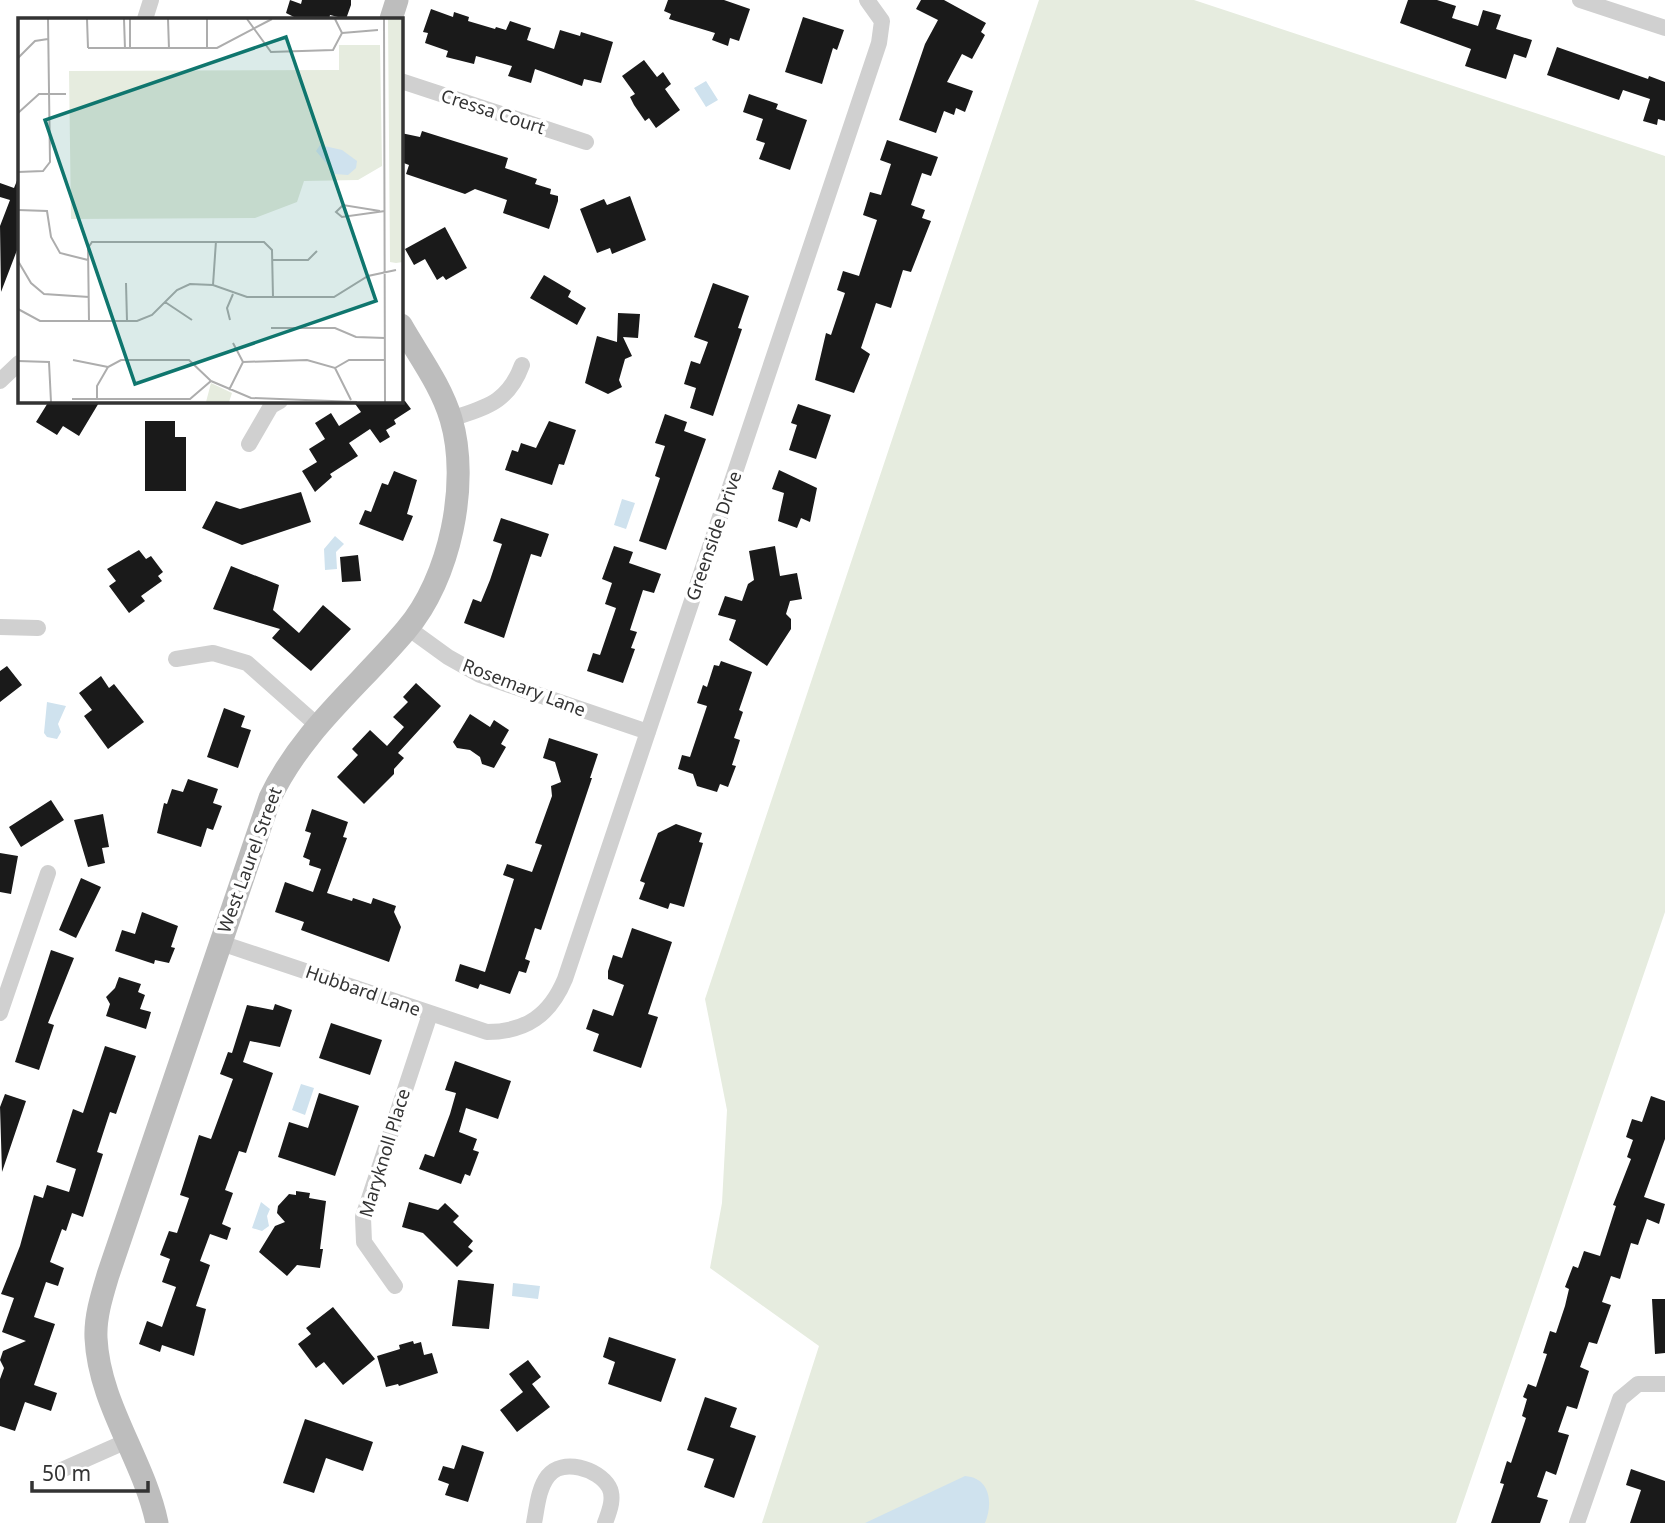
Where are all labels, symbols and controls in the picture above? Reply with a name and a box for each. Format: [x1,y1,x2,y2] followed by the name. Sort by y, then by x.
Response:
[18,18,402,402] inset map
[438,83,549,139] street label: Cressa Court
[680,468,746,604] street label: Greenside Drive
[459,653,589,722] street label: Rosemary Lane
[211,783,287,936] street label: West Laurel Street
[303,959,424,1021] street label: Hubbard Lane
[353,1086,415,1220] street label: Maryknoll Place
[32,1450,147,1494] scale bar
[42,1459,91,1487] text: 50 m

